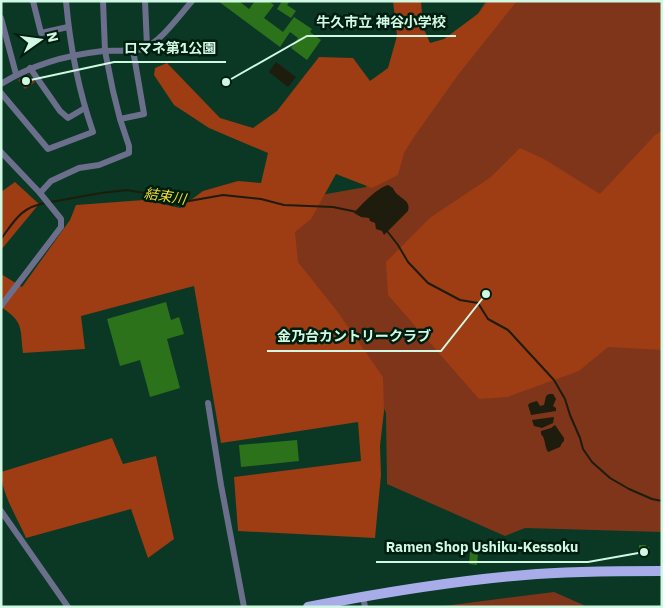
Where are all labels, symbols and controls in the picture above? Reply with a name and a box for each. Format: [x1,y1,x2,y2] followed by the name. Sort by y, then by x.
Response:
[307,7,456,36] callout: 牛久市立 神谷小学校
[316,13,446,31] text: 牛久市立 神谷小学校
[15,15,65,65] north arrow
[43,30,63,44] text: N
[114,33,226,62] callout: ロマネ第1公園
[124,39,216,57] text: ロマネ第1公園
[143,184,189,208] water label: 結束川
[267,322,441,351] callout: 金乃台カントリークラブ
[277,327,431,345] text: 金乃台カントリークラブ
[376,533,588,562] callout: Ramen Shop Ushiku-Kessoku
[386,538,578,556] text: Ramen Shop Ushiku-Kessoku

